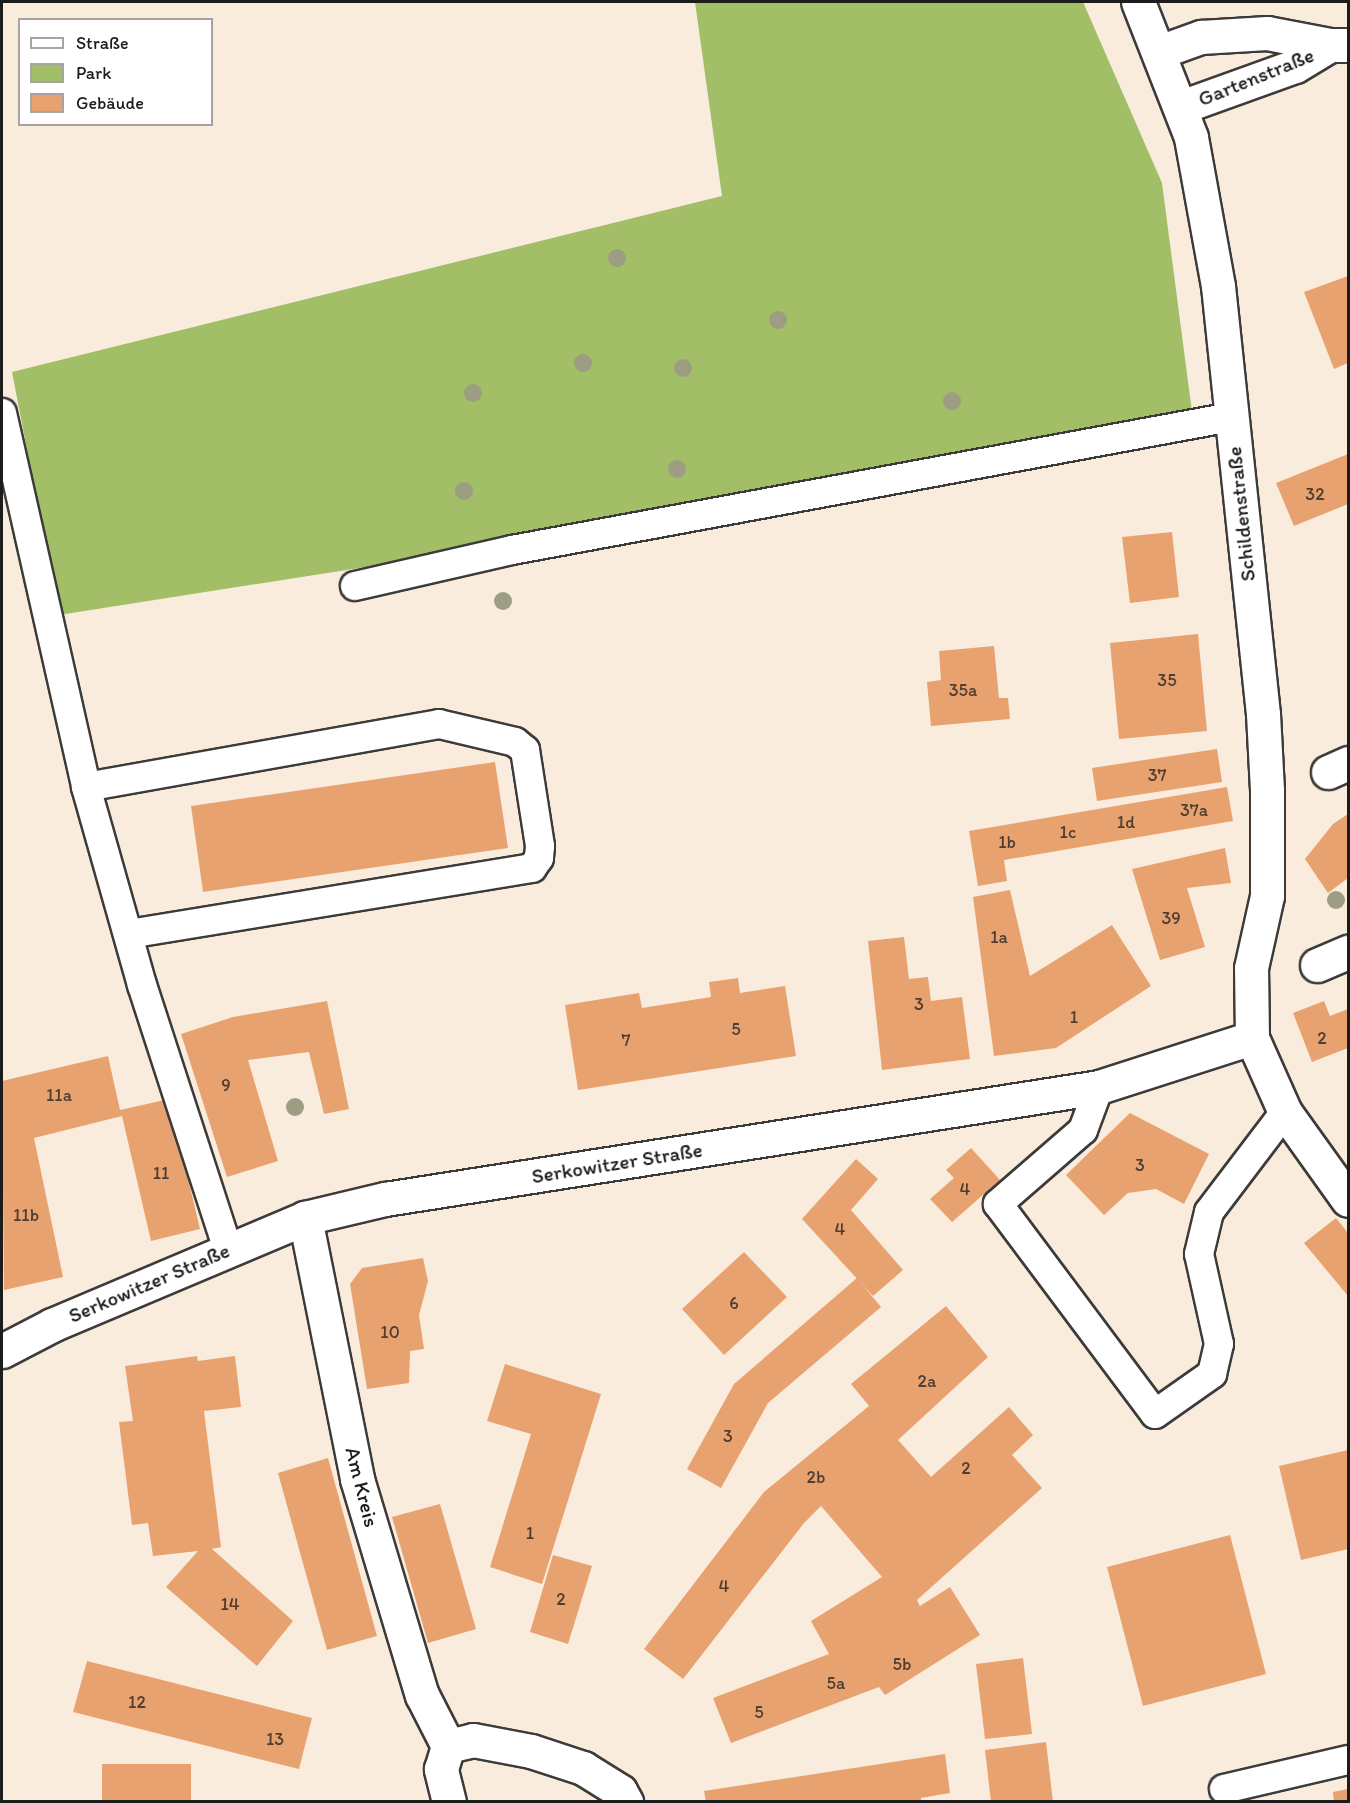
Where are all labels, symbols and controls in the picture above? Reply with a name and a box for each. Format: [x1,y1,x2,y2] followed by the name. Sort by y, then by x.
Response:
[18,18,213,126] legend
[76,32,129,54] text: Straße
[1194,42,1318,112] street label: Gartenstraße
[76,62,111,84] text: Park
[76,92,144,114] text: Gebäude
[1221,445,1261,583] street label: Schildenstraße
[1305,483,1325,505] house number: 32
[1157,669,1177,691] house number: 35
[949,679,977,701] house number: 35a
[1148,764,1166,786] house number: 37
[1180,799,1208,821] house number: 37a
[1117,811,1135,833] house number: 1d
[1060,821,1076,843] house number: 1c
[998,831,1016,853] house number: 1b
[1161,907,1181,929] house number: 39
[990,926,1008,948] house number: 1a
[914,993,924,1015] house number: 3
[1070,1006,1078,1028] house number: 1
[731,1018,741,1040] house number: 5
[1317,1027,1327,1049] house number: 2
[622,1029,630,1051] house number: 7
[221,1074,231,1096] house number: 9
[46,1084,72,1106] house number: 11a
[530,1137,704,1189] street label: Serkowitzer Straße
[1135,1154,1145,1176] house number: 3
[153,1162,169,1184] house number: 11
[960,1178,970,1200] house number: 4
[13,1204,39,1226] house number: 11b
[835,1218,845,1240] house number: 4
[64,1238,234,1328] street label: Serkowitzer Straße
[729,1292,739,1314] house number: 6
[380,1321,400,1343] house number: 10
[918,1370,936,1392] house number: 2a
[723,1425,733,1447] house number: 3
[340,1444,384,1530] street label: Am Kreis
[961,1457,971,1479] house number: 2
[807,1466,825,1488] house number: 2b
[526,1522,534,1544] house number: 1
[719,1575,729,1597] house number: 4
[556,1588,566,1610] house number: 2
[220,1593,240,1615] house number: 14
[893,1653,911,1675] house number: 5b
[827,1672,845,1694] house number: 5a
[128,1691,146,1713] house number: 12
[754,1701,764,1723] house number: 5
[266,1728,284,1750] house number: 13

